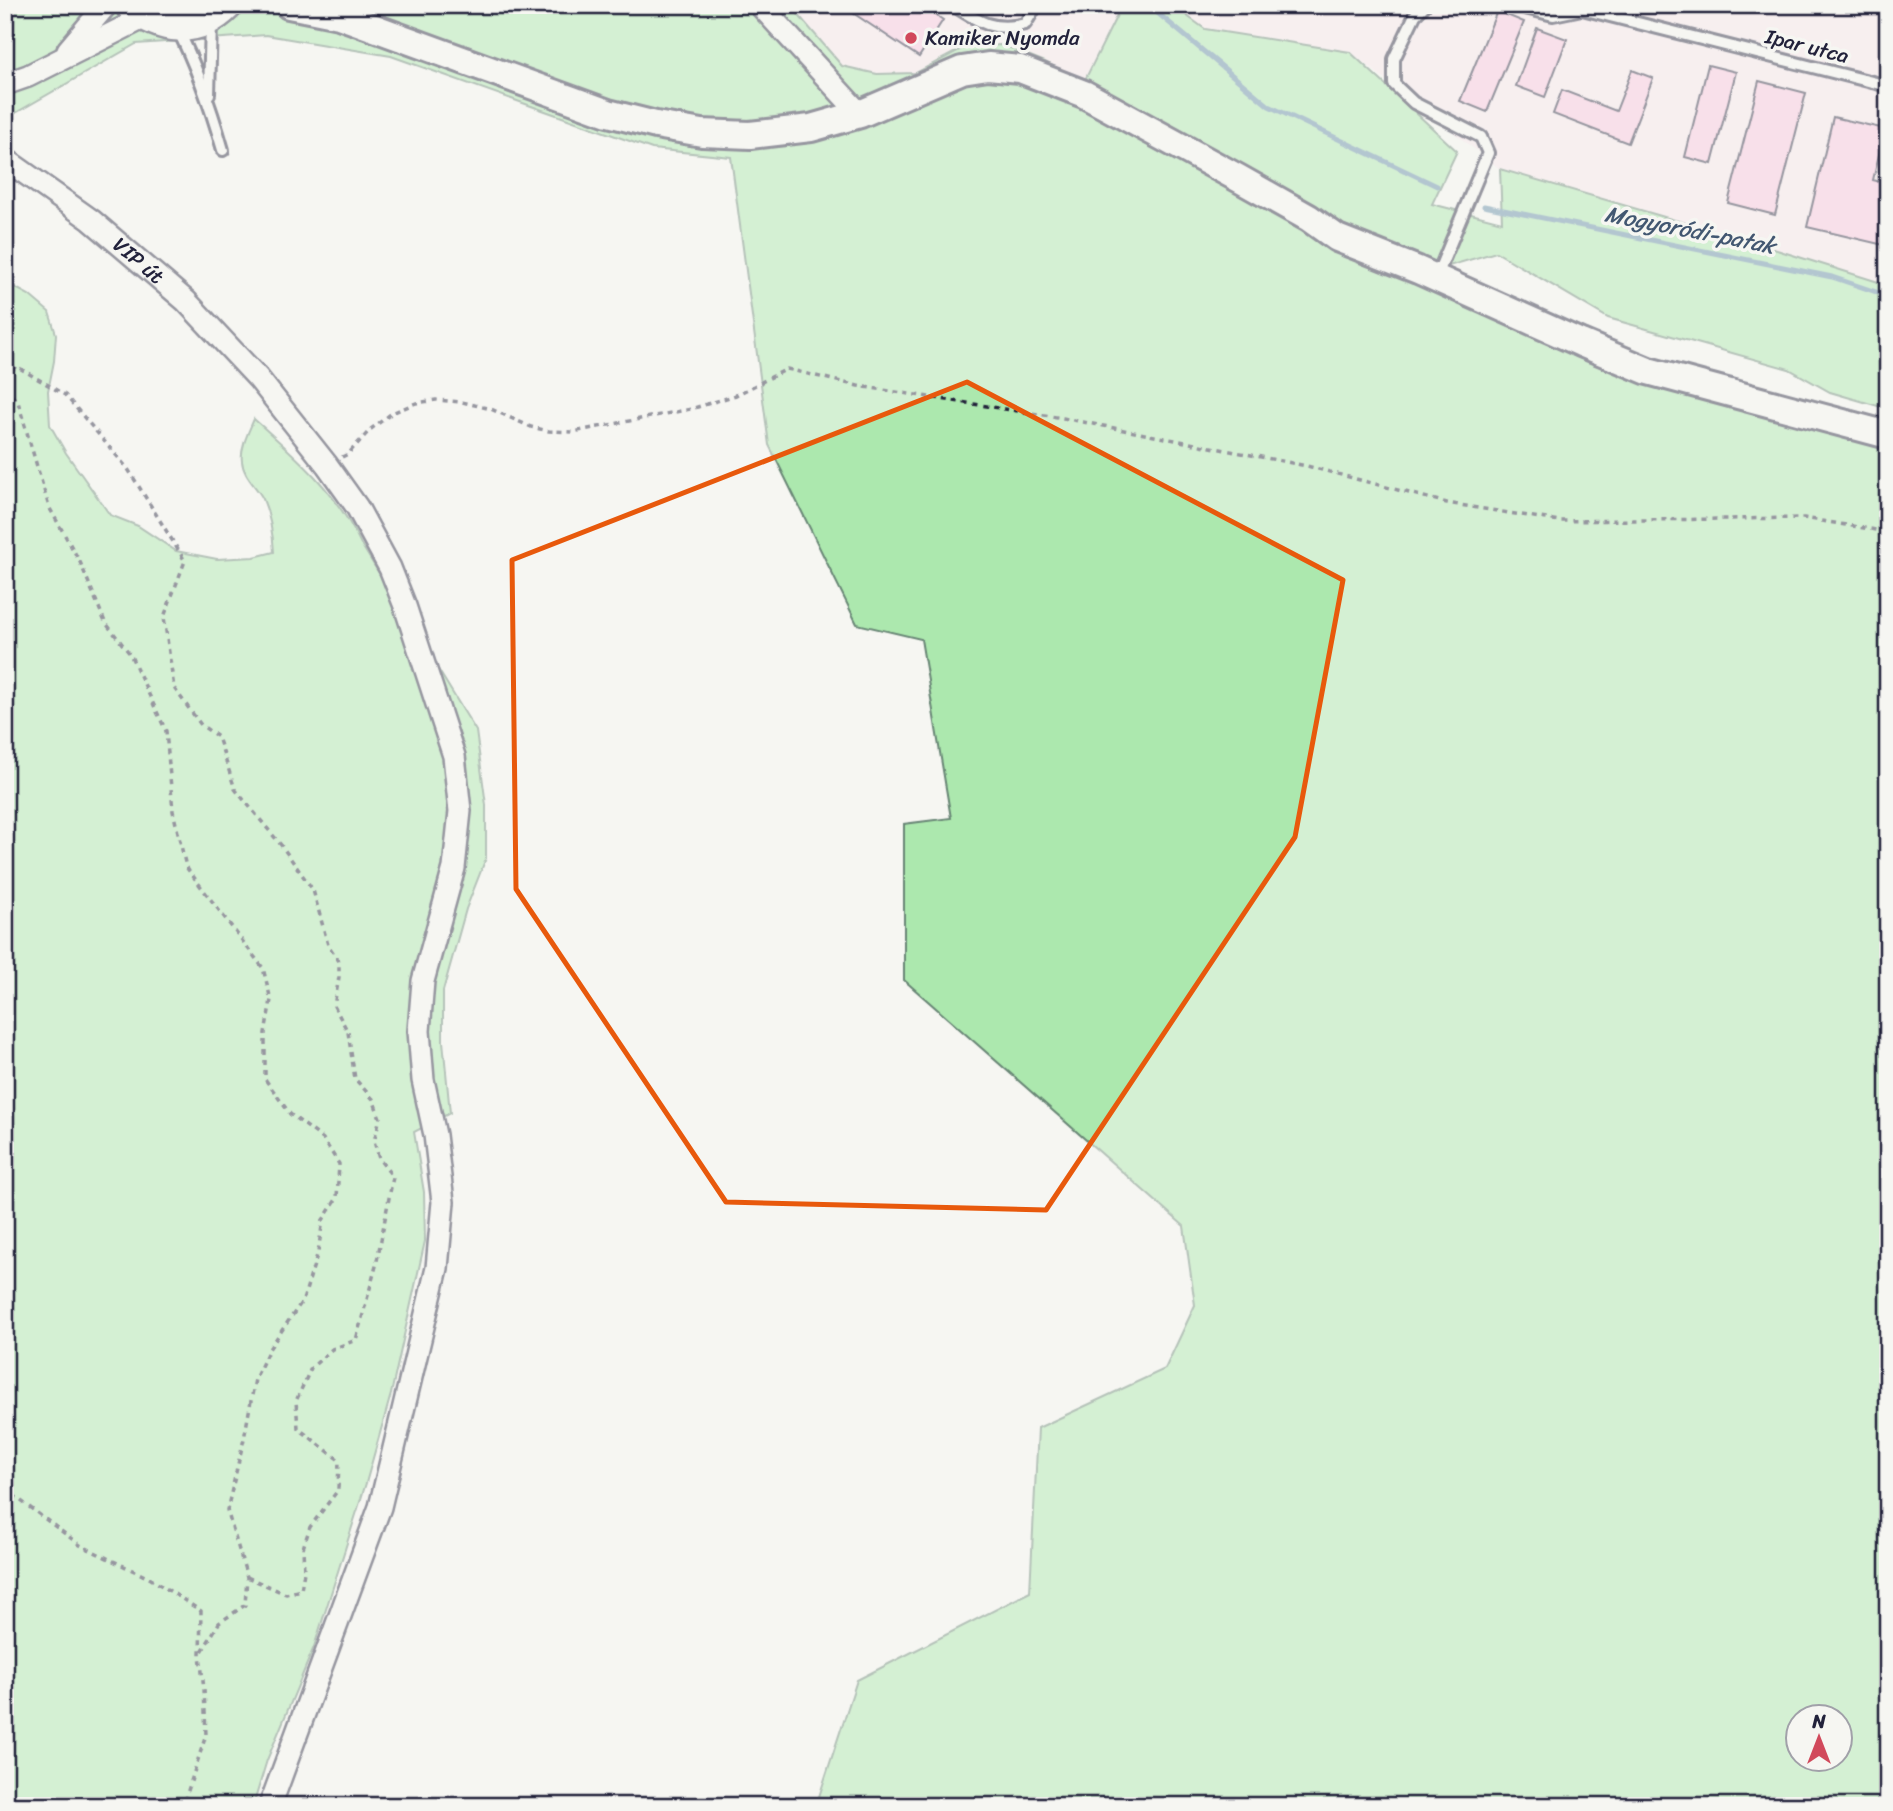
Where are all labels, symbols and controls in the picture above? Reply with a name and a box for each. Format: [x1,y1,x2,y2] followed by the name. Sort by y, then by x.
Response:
[1760,17,1853,75] street label: Ipar utca
[925,19,1080,57] place label: Kamiker Nyomda
[903,30,919,46] marker: Kamiker Nyomda
[1601,193,1781,267] water label: Mogyoródi-patak
[104,227,173,294] street label: VIP út
[1784,1702,1854,1772] north arrow
[1811,1705,1826,1738] text: N

